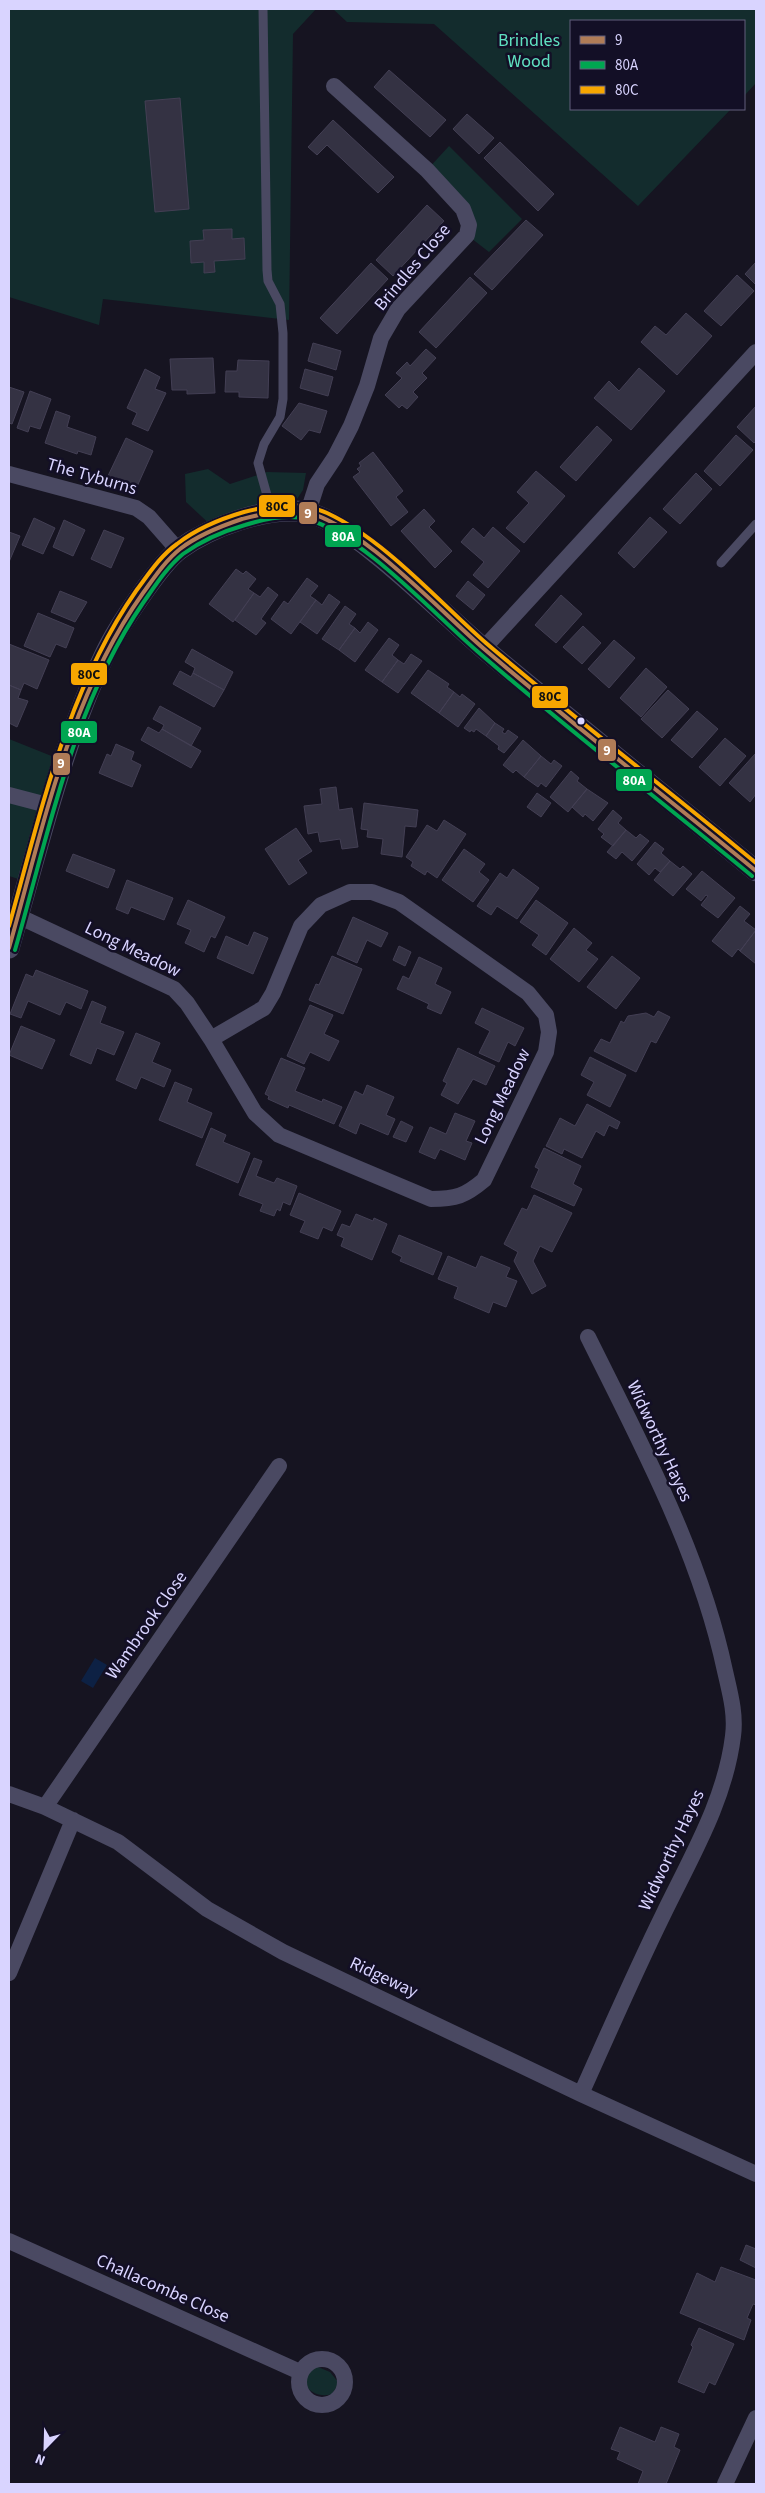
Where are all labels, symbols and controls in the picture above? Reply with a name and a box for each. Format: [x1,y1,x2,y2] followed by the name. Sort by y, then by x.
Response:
[570,20,745,110] legend
[498,28,560,74] park label: Brindles Wood
[615,30,622,51] text: 9
[615,55,639,76] text: 80A
[615,80,639,101] text: 80C
[368,218,456,316] street label: Brindles Close
[44,452,140,501] street label: The Tyburns
[258,494,296,518] line badge: 80C
[266,497,288,517] text: 80C
[298,501,318,525] line badge: 9
[304,504,312,524] text: 9
[324,524,362,548] line badge: 80A
[332,527,355,547] text: 80A
[70,662,108,686] line badge: 80C
[78,665,100,685] text: 80C
[531,685,569,709] line badge: 80C
[539,687,561,707] text: 80C
[576,716,586,726] unlabelled marker
[60,720,98,744] line badge: 80A
[68,723,91,743] text: 80A
[597,738,617,762] line badge: 9
[603,741,611,761] text: 9
[52,752,71,776] line badge: 9
[57,754,65,774] text: 9
[615,768,653,792] line badge: 80A
[623,771,646,791] text: 80A
[80,915,185,984] street label: Long Meadow
[468,1044,537,1149] street label: Long Meadow
[621,1377,699,1506] street label: Widworthy Hayes
[100,1566,193,1684] street label: Wambrook Close
[632,1786,710,1915] street label: Widworthy Hayes
[346,1951,423,2004] street label: Ridgeway
[92,2248,233,2329] street label: Challacombe Close
[20,2423,70,2473] north arrow
[32,2448,49,2470] text: N

